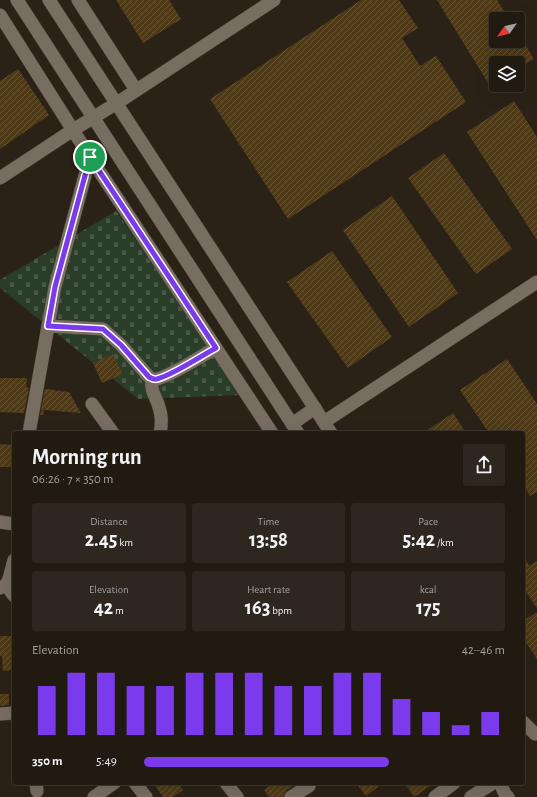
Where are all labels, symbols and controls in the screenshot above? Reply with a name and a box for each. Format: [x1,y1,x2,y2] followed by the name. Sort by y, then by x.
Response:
[489,12,525,48] north arrow
[489,12,525,92] map controls
[489,56,525,92] button: layers
[73,140,107,174] pin
[79,146,101,168] icon: arrive
[463,444,505,486] button: share
[32,446,142,468] text: Morning run
[32,473,113,486] text: 06:26 · 7 × 350 m
[90,516,127,527] text: Distance
[258,516,279,527] text: Time
[418,516,438,527] text: Pace
[85,530,117,550] text: 2.45
[249,530,288,550] text: 13:58
[402,530,435,550] text: 5:42
[117,537,133,548] text: km
[435,537,454,548] text: /km
[89,584,129,595] text: Elevation
[247,584,290,595] text: Heart rate
[420,584,437,595] text: kcal
[94,598,113,618] text: 42
[245,598,270,618] text: 163
[416,598,440,618] text: 175
[113,605,124,616] text: m
[270,605,292,616] text: bpm
[32,644,79,657] text: Elevation
[462,644,505,657] text: 42–46 m
[32,755,62,768] text: 350 m
[96,755,117,768] text: 5:49

